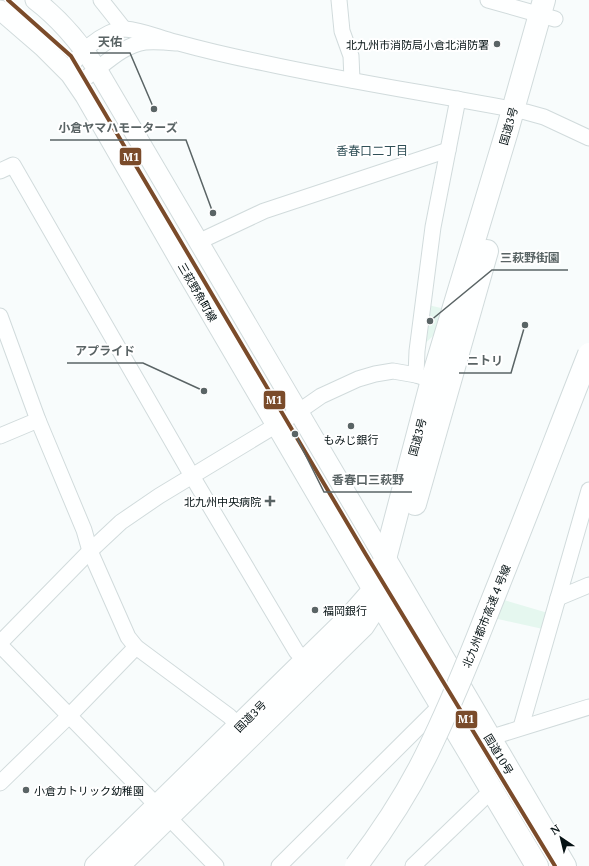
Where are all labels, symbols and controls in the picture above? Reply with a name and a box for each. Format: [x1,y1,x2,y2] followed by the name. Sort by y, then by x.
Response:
[90,29,130,53] callout: 天佑
[98,33,122,50] text: 天佑
[346,37,489,52] place label: 北九州市消防局小倉北消防署
[492,39,502,49] marker: 北九州市消防局小倉北消防署
[495,105,521,147] street label: 国道3号
[50,116,186,140] callout: 小倉ヤマハモーターズ
[58,119,178,136] text: 小倉ヤマハモーターズ
[336,142,408,159] district label: 香春口二丁目
[119,147,142,166] line badge: M1
[123,149,139,164] text: M1
[492,246,568,270] callout: 三萩野街園
[500,249,560,266] text: 三萩野街園
[175,260,221,324] street label: 三萩野魚町線
[67,339,143,363] callout: アプライド
[75,342,135,359] text: アプライド
[459,349,511,373] callout: ニトリ
[467,352,503,369] text: ニトリ
[263,390,286,410] line badge: M1
[266,392,282,407] text: M1
[405,416,429,458] street label: 国道3号
[346,421,356,431] marker: もみじ銀行
[324,432,379,447] place label: もみじ銀行
[324,468,412,492] callout: 香春口三萩野
[332,471,404,488] text: 香春口三萩野
[184,494,261,509] place label: 北九州中央病院
[264,495,276,507] marker: 北九州中央病院
[458,562,514,670] street label: 北九州都市高速４号線
[323,603,367,618] place label: 福岡銀行
[310,605,320,615] marker: 福岡銀行
[231,697,269,735] street label: 国道3号
[455,710,478,729] line badge: M1
[458,711,474,726] text: M1
[481,731,517,777] street label: 国道10号
[34,783,144,798] place label: 小倉カトリック幼稚園
[21,785,31,795] marker: 小倉カトリック幼稚園
[541,818,581,858] north arrow
[547,821,563,838] text: N

